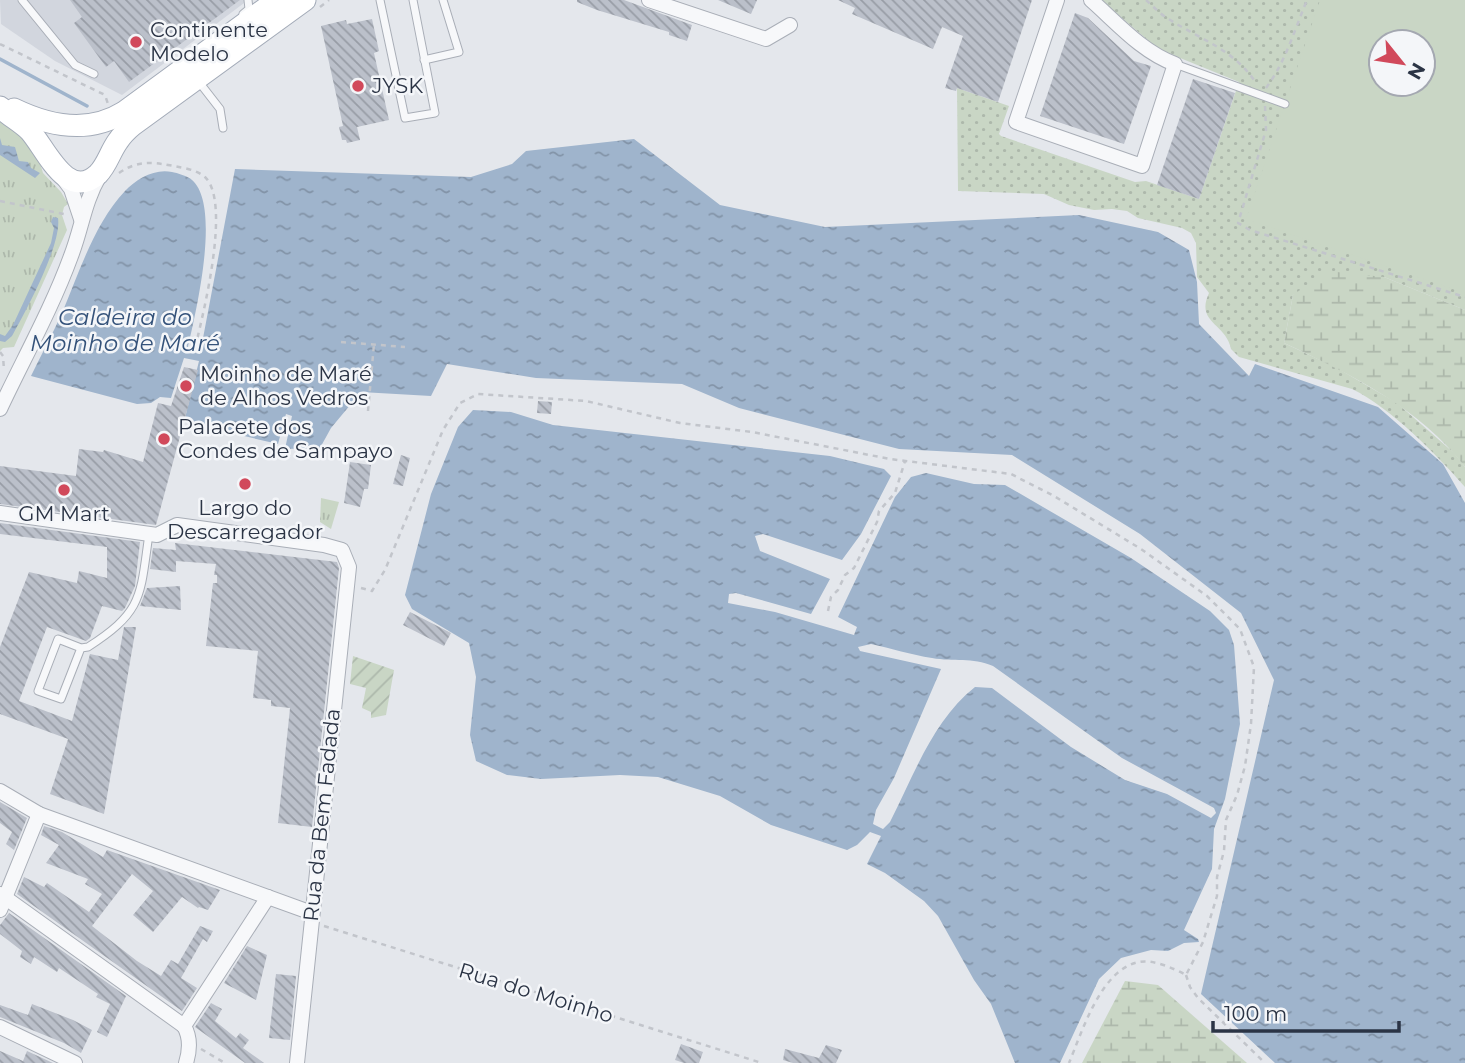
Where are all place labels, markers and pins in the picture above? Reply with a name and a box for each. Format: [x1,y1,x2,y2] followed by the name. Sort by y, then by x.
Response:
[150,17,268,66] place label: Continente Modelo
[128,34,144,50] marker: Continente Modelo
[371,73,423,98] place label: JYSK
[350,78,366,94] marker: JYSK
[200,361,372,410] place label: Moinho de Maré de Alhos Vedros
[178,378,194,394] marker: Moinho de Maré de Alhos Vedros
[178,414,393,463] place label: Palacete dos Condes de Sampayo
[156,431,172,447] marker: Palacete dos Condes de Sampayo
[237,476,253,492] marker: Largo do Descarregador
[56,482,72,498] marker: GM Mart
[167,495,323,544] place label: Largo do Descarregador
[18,501,110,526] place label: GM Mart

